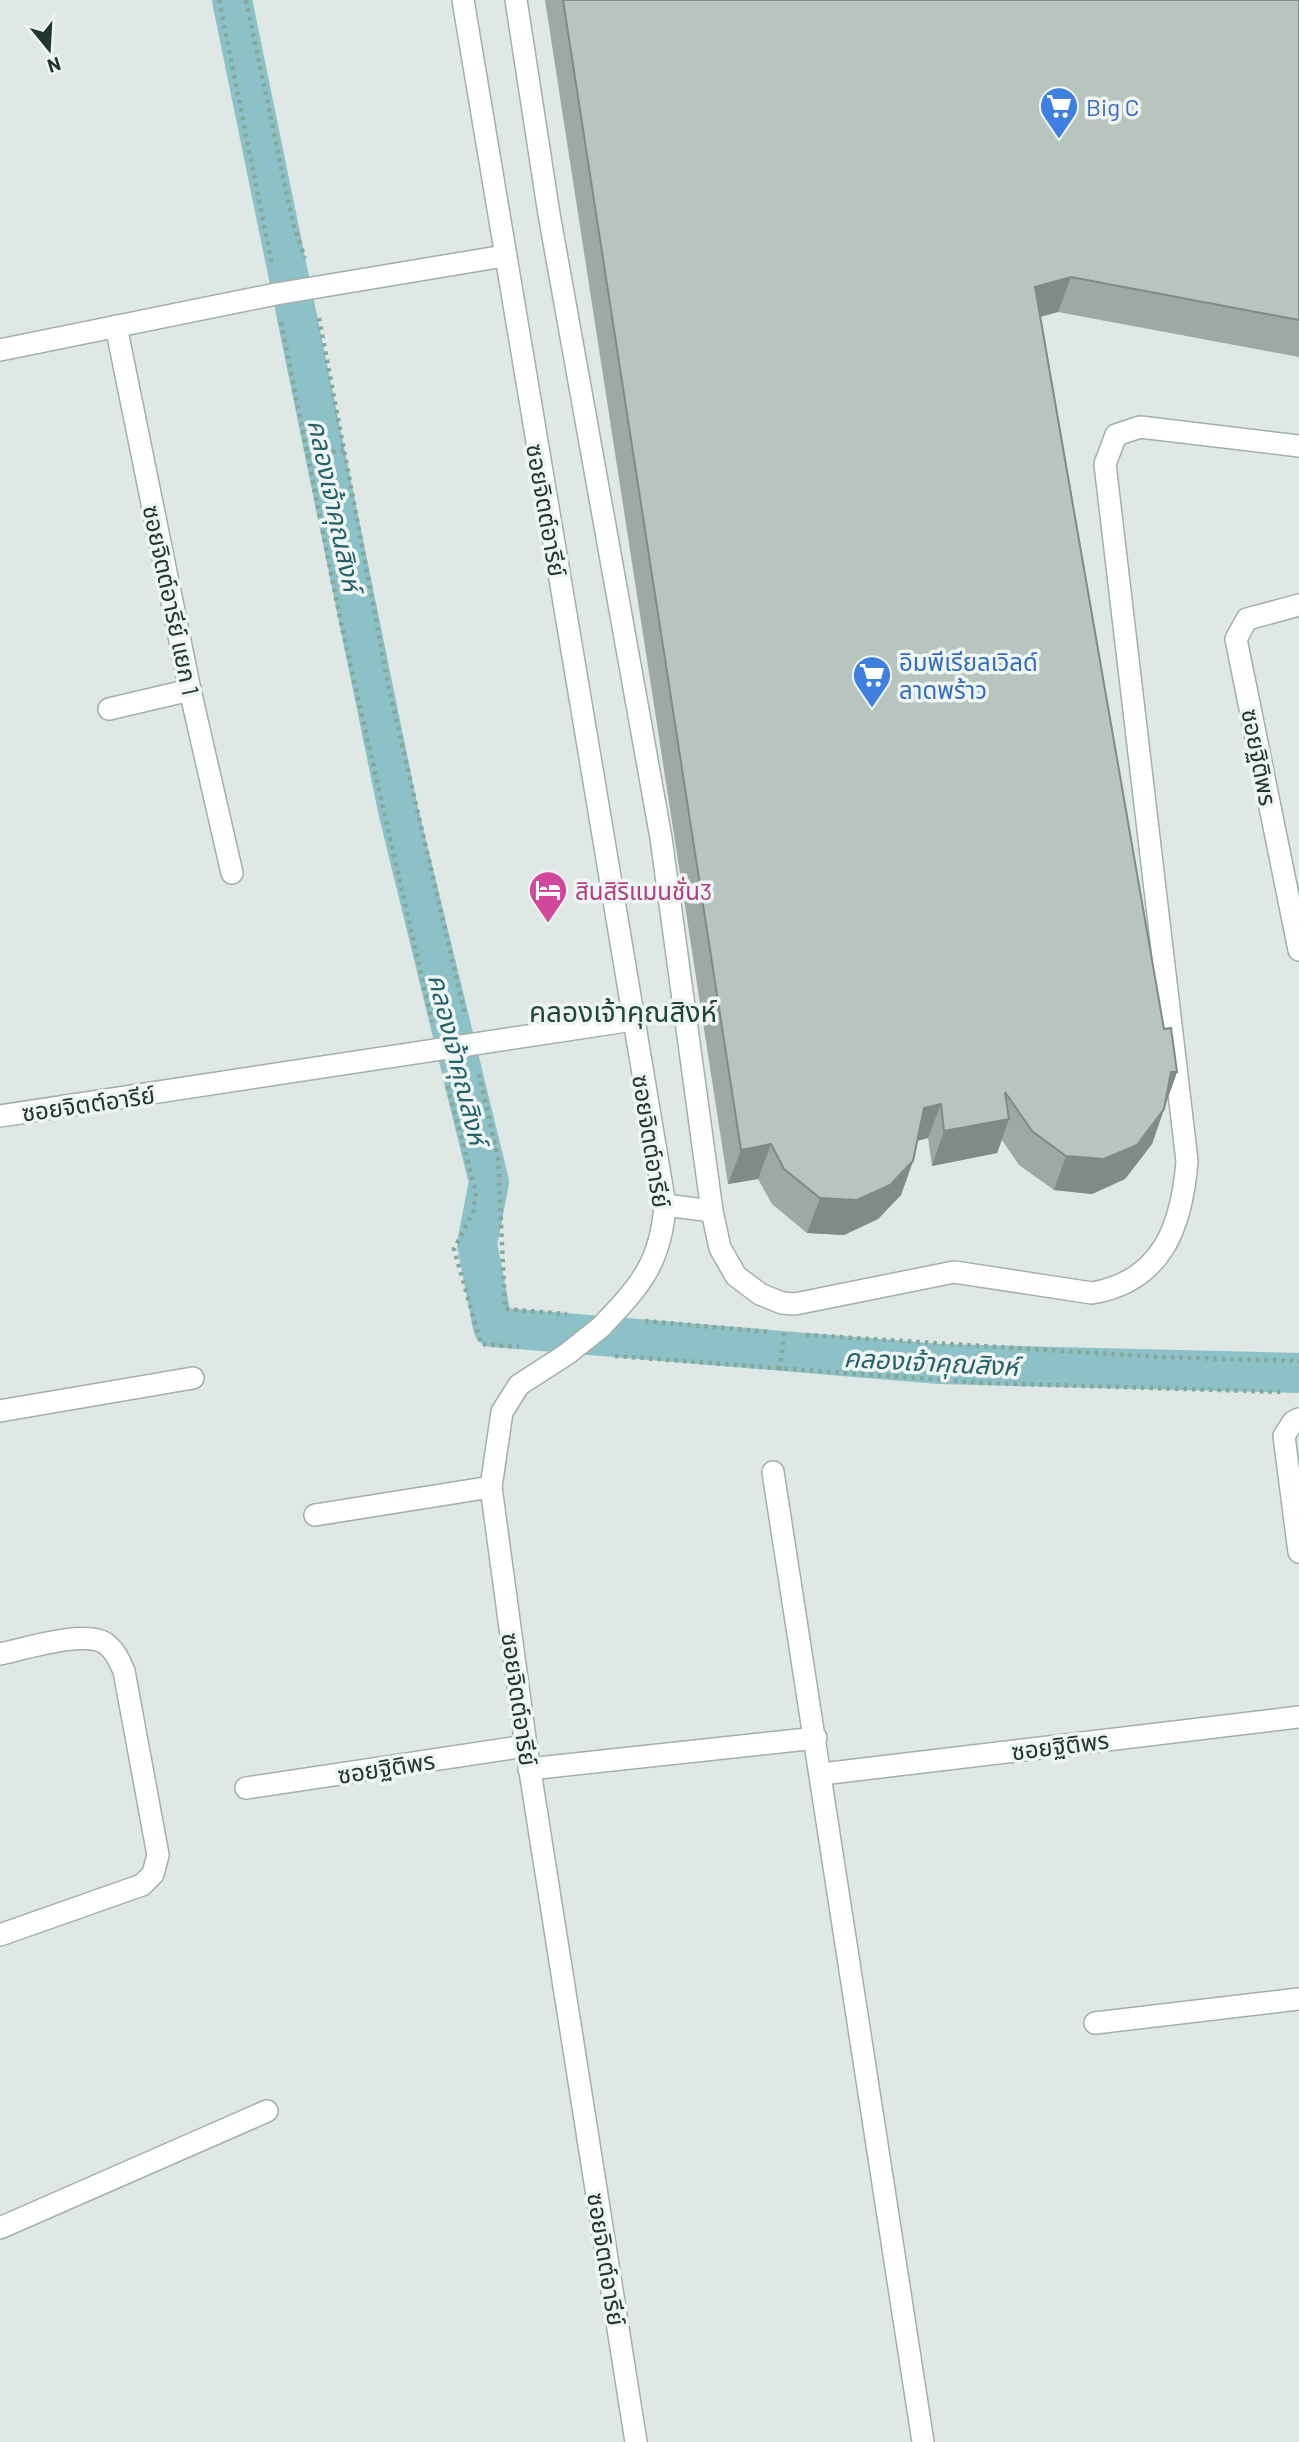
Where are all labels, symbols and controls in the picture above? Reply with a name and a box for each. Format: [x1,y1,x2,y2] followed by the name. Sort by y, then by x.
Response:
[14,14,84,84] north arrow
[45,53,64,79] text: N
[1038,85,1080,140] supermarket icon: Big C
[1086,92,1139,121] place label: Big C
[301,416,370,600] water label: คลองเจ้าคุณสิงห์
[521,441,573,579] street label: ซอยจิตต์อารีย์
[138,502,206,698] street label: ซอยจิตต์อารีย์ แยก 1
[899,647,1038,704] place label: อิมพีเรียลเวิลด์ ลาดพร้าว
[851,654,893,709] supermarket icon: อิมพีเรียลเวิลด์ ลาดพร้าว
[1236,706,1284,808] street label: ซอยฐิติพร
[527,869,569,924] hotel icon: สินสิริแมนชั่น3
[575,876,712,905] place label: สินสิริแมนชั่น3
[421,970,497,1153] water label: คลองเจ้าคุณสิงห์
[529,994,718,1029] district label: คลองเจ้าคุณสิงห์
[627,1072,677,1210] street label: ซอยจิตต์อารีย์
[20,1079,157,1127] street label: ซอยจิตต์อารีย์
[843,1341,1025,1383] water label: คลองเจ้าคุณสิงห์
[496,1631,544,1768] street label: ซอยจิตต์อารีย์
[1010,1725,1110,1765] street label: ซอยฐิติพร
[335,1745,437,1789] street label: ซอยฐิติพร
[582,2190,632,2328] street label: ซอยจิตต์อารีย์

